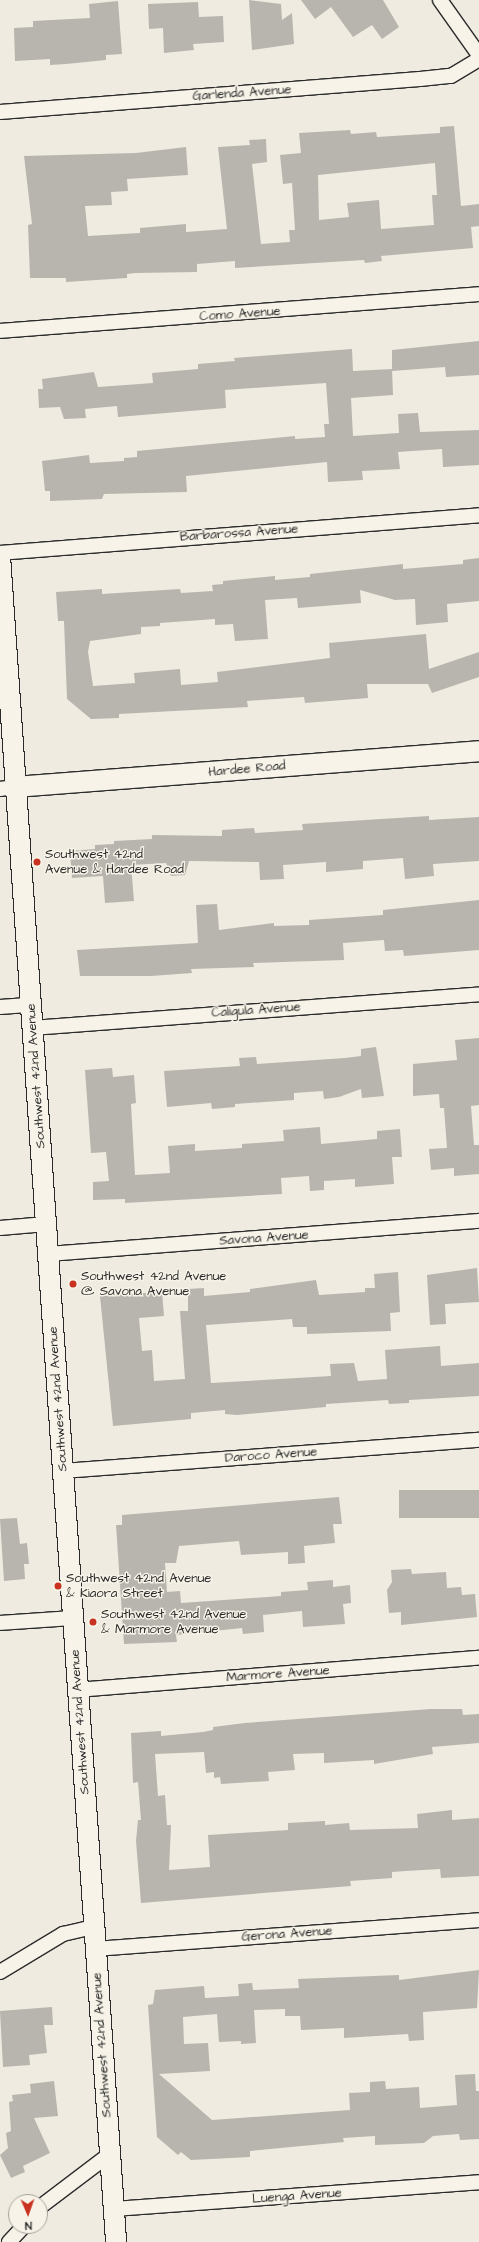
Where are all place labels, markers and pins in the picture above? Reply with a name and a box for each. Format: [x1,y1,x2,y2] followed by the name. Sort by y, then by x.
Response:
[45,847,184,878] place label: Southwest 42nd Avenue & Hardee Road
[32,857,42,867] marker: Southwest 42nd Avenue & Hardee Road
[81,1269,226,1300] place label: Southwest 42nd Avenue @ Savona Avenue
[68,1279,78,1289] marker: Southwest 42nd Avenue @ Savona Avenue
[66,1571,211,1602] place label: Southwest 42nd Avenue & Kiaora Street
[53,1581,63,1591] marker: Southwest 42nd Avenue & Kiaora Street
[101,1607,246,1638] place label: Southwest 42nd Avenue & Marmore Avenue
[88,1617,98,1627] marker: Southwest 42nd Avenue & Marmore Avenue

